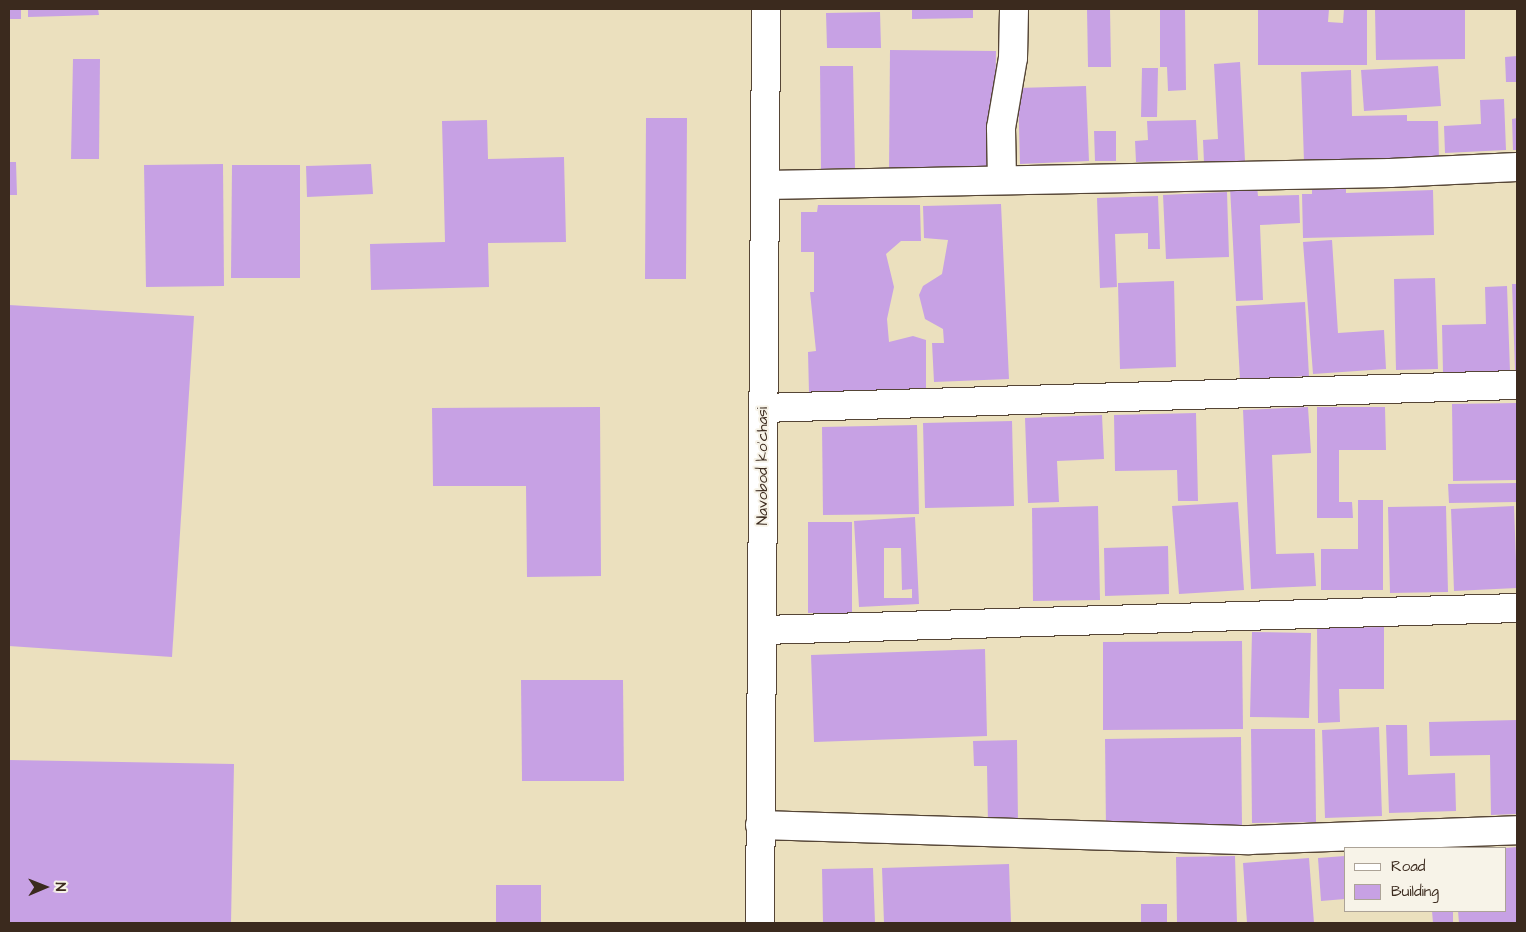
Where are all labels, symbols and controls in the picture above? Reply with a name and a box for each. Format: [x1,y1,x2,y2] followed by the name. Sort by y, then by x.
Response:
[754,407,772,525] street label: Navobod ko'chasi
[1344,847,1506,912] legend
[1391,856,1425,877] text: Road
[20,862,70,912] north arrow
[1391,881,1439,902] text: Building
[50,882,70,891] text: N

